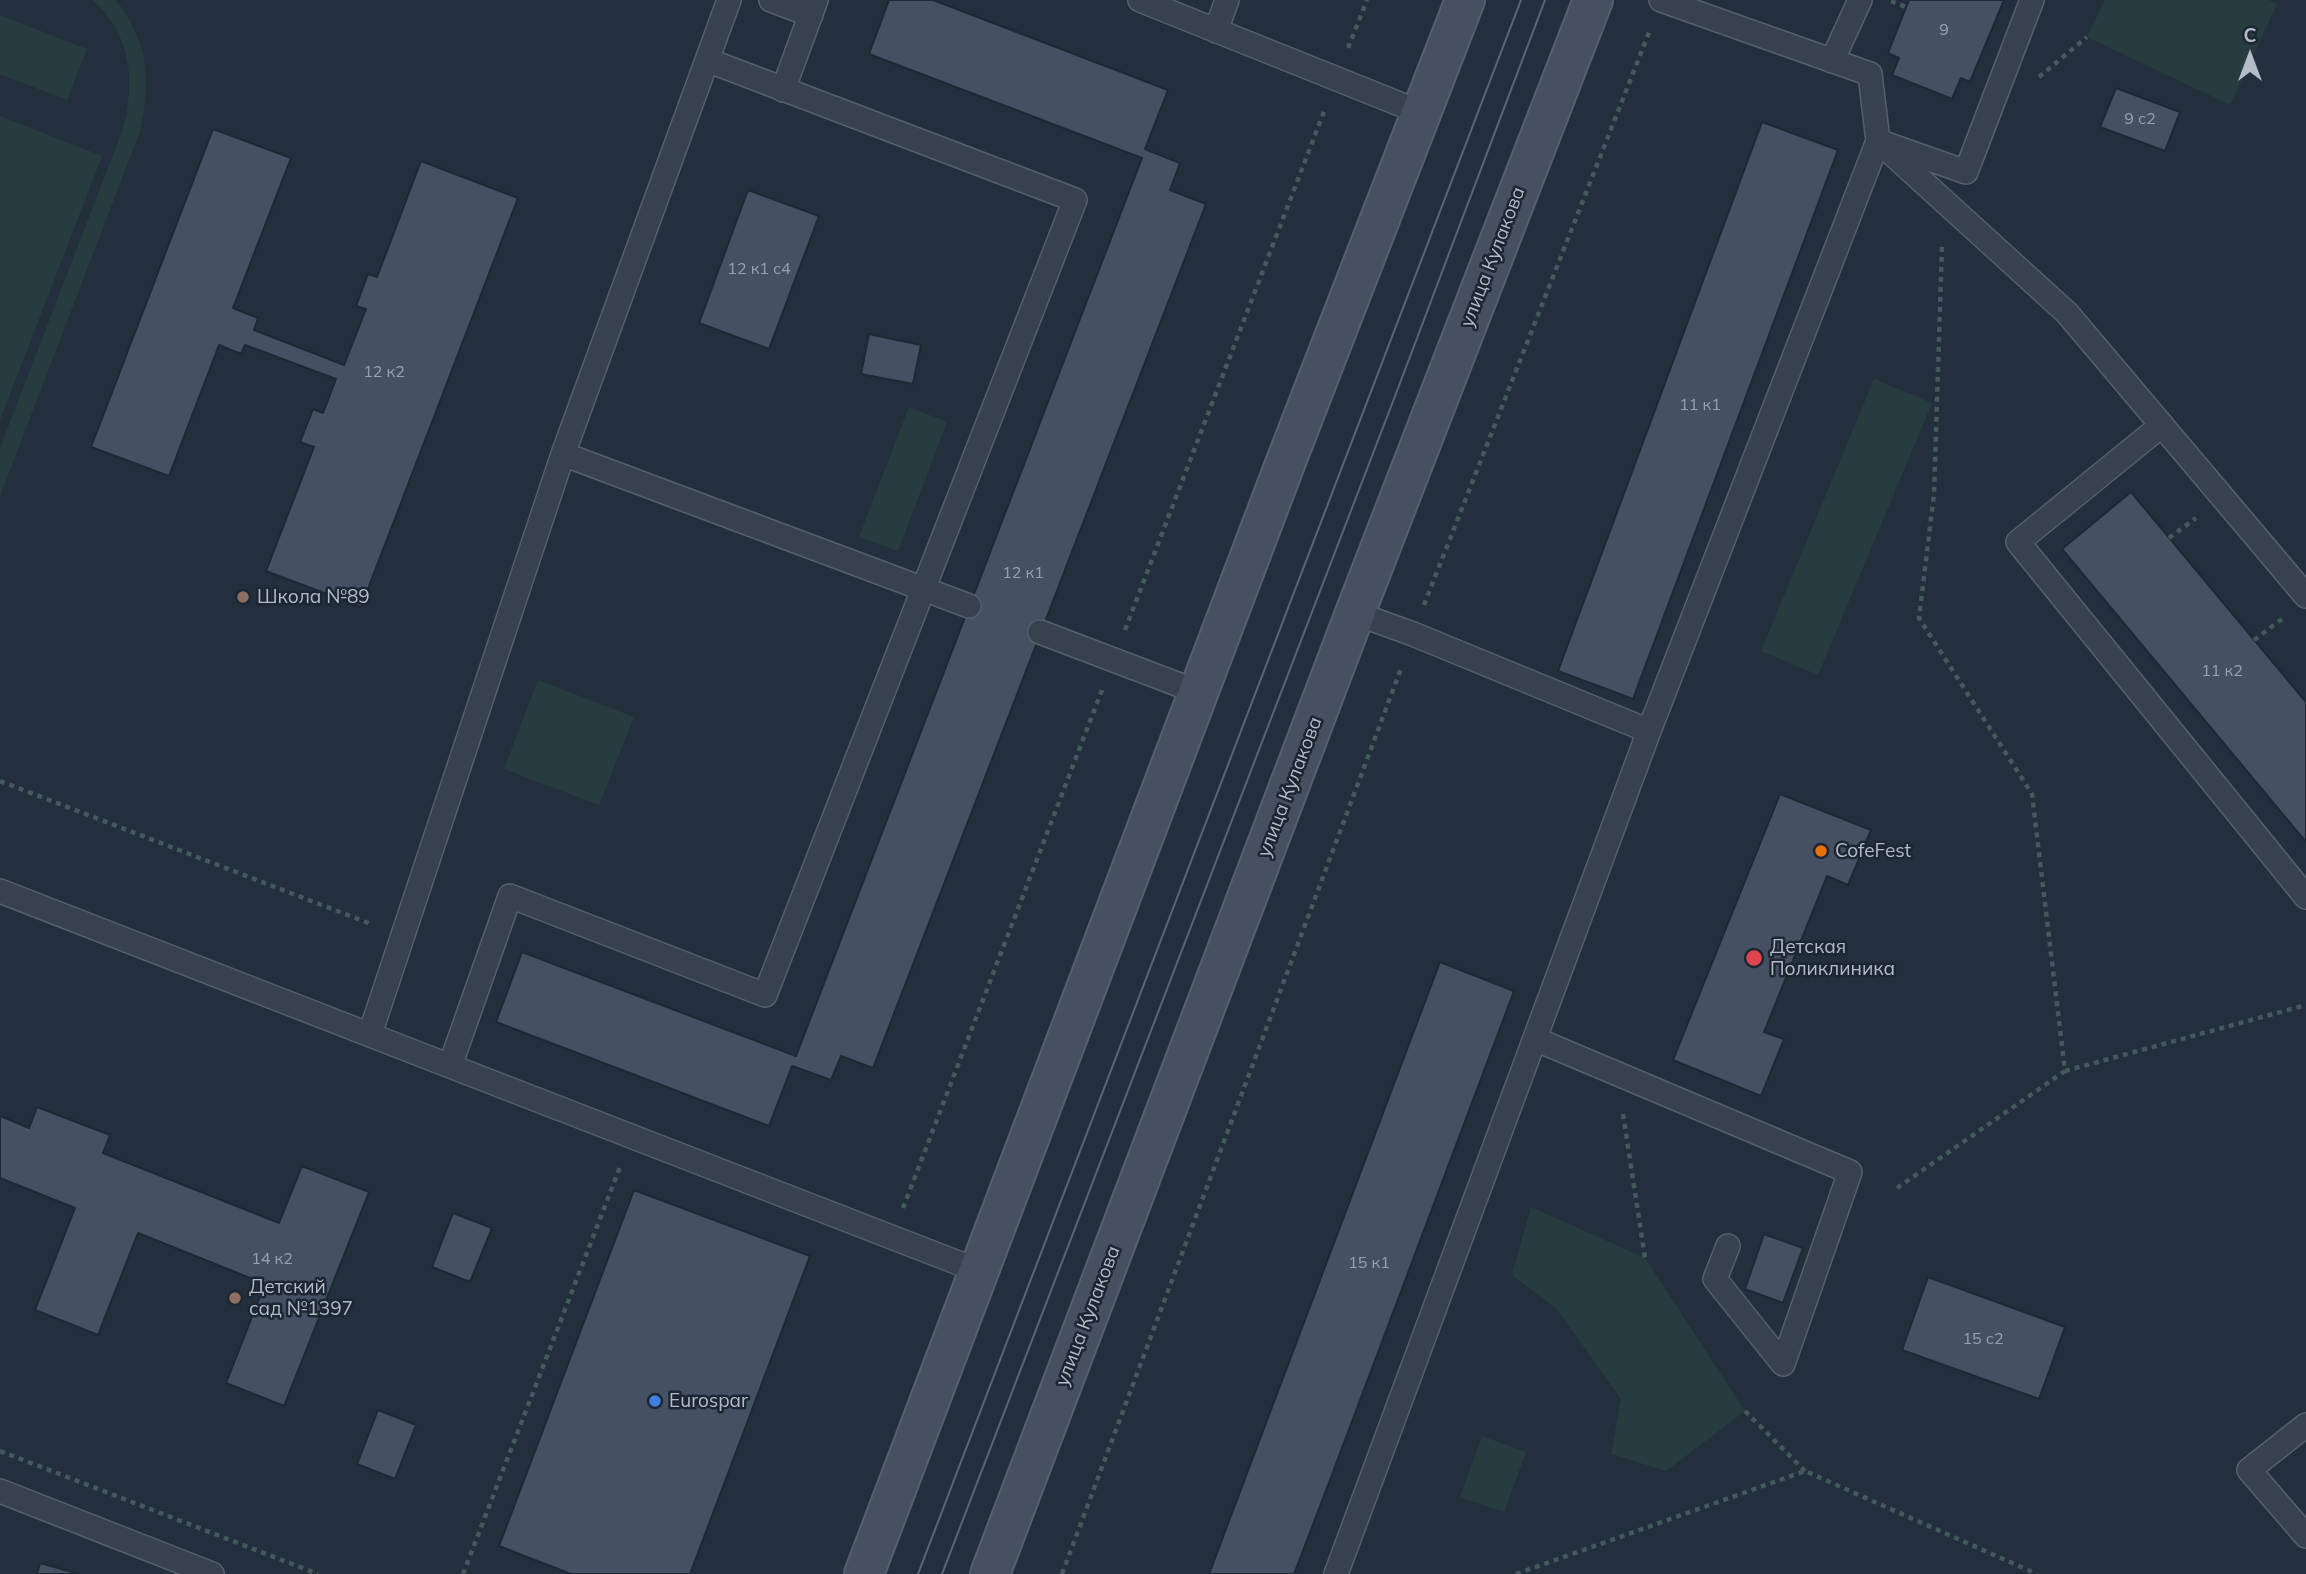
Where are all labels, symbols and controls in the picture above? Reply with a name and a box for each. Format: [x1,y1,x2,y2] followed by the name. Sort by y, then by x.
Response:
[1939,20,1949,40] house number: 9
[2215,21,2285,91] north arrow
[2243,23,2257,47] text: С
[2124,109,2156,129] house number: 9 с2
[1456,184,1530,330] street label: улица Кулакова
[727,259,791,279] house number: 12 к1 с4
[363,362,405,382] house number: 12 к2
[1679,395,1721,415] house number: 11 к1
[1002,563,1044,583] house number: 12 к1
[257,586,370,608] place label: Школа №89
[235,589,251,605] marker: Школа №89
[2201,661,2243,681] house number: 11 к2
[1253,714,1327,860] street label: улица Кулакова
[1835,840,1911,862] place label: CofeFest
[1813,843,1829,859] marker: CofeFest
[1770,936,1895,980] place label: Детская Поликлиника
[1744,948,1764,968] marker: Детская Поликлиника
[1051,1243,1125,1389] street label: улица Кулакова
[251,1249,293,1269] house number: 14 к2
[1348,1253,1390,1273] house number: 15 к1
[249,1276,353,1320] place label: Детский сад №1397
[227,1290,243,1306] marker: Детский сад №1397
[1962,1329,2004,1349] house number: 15 с2
[669,1390,748,1412] place label: Eurospar
[647,1393,663,1409] marker: Eurospar

